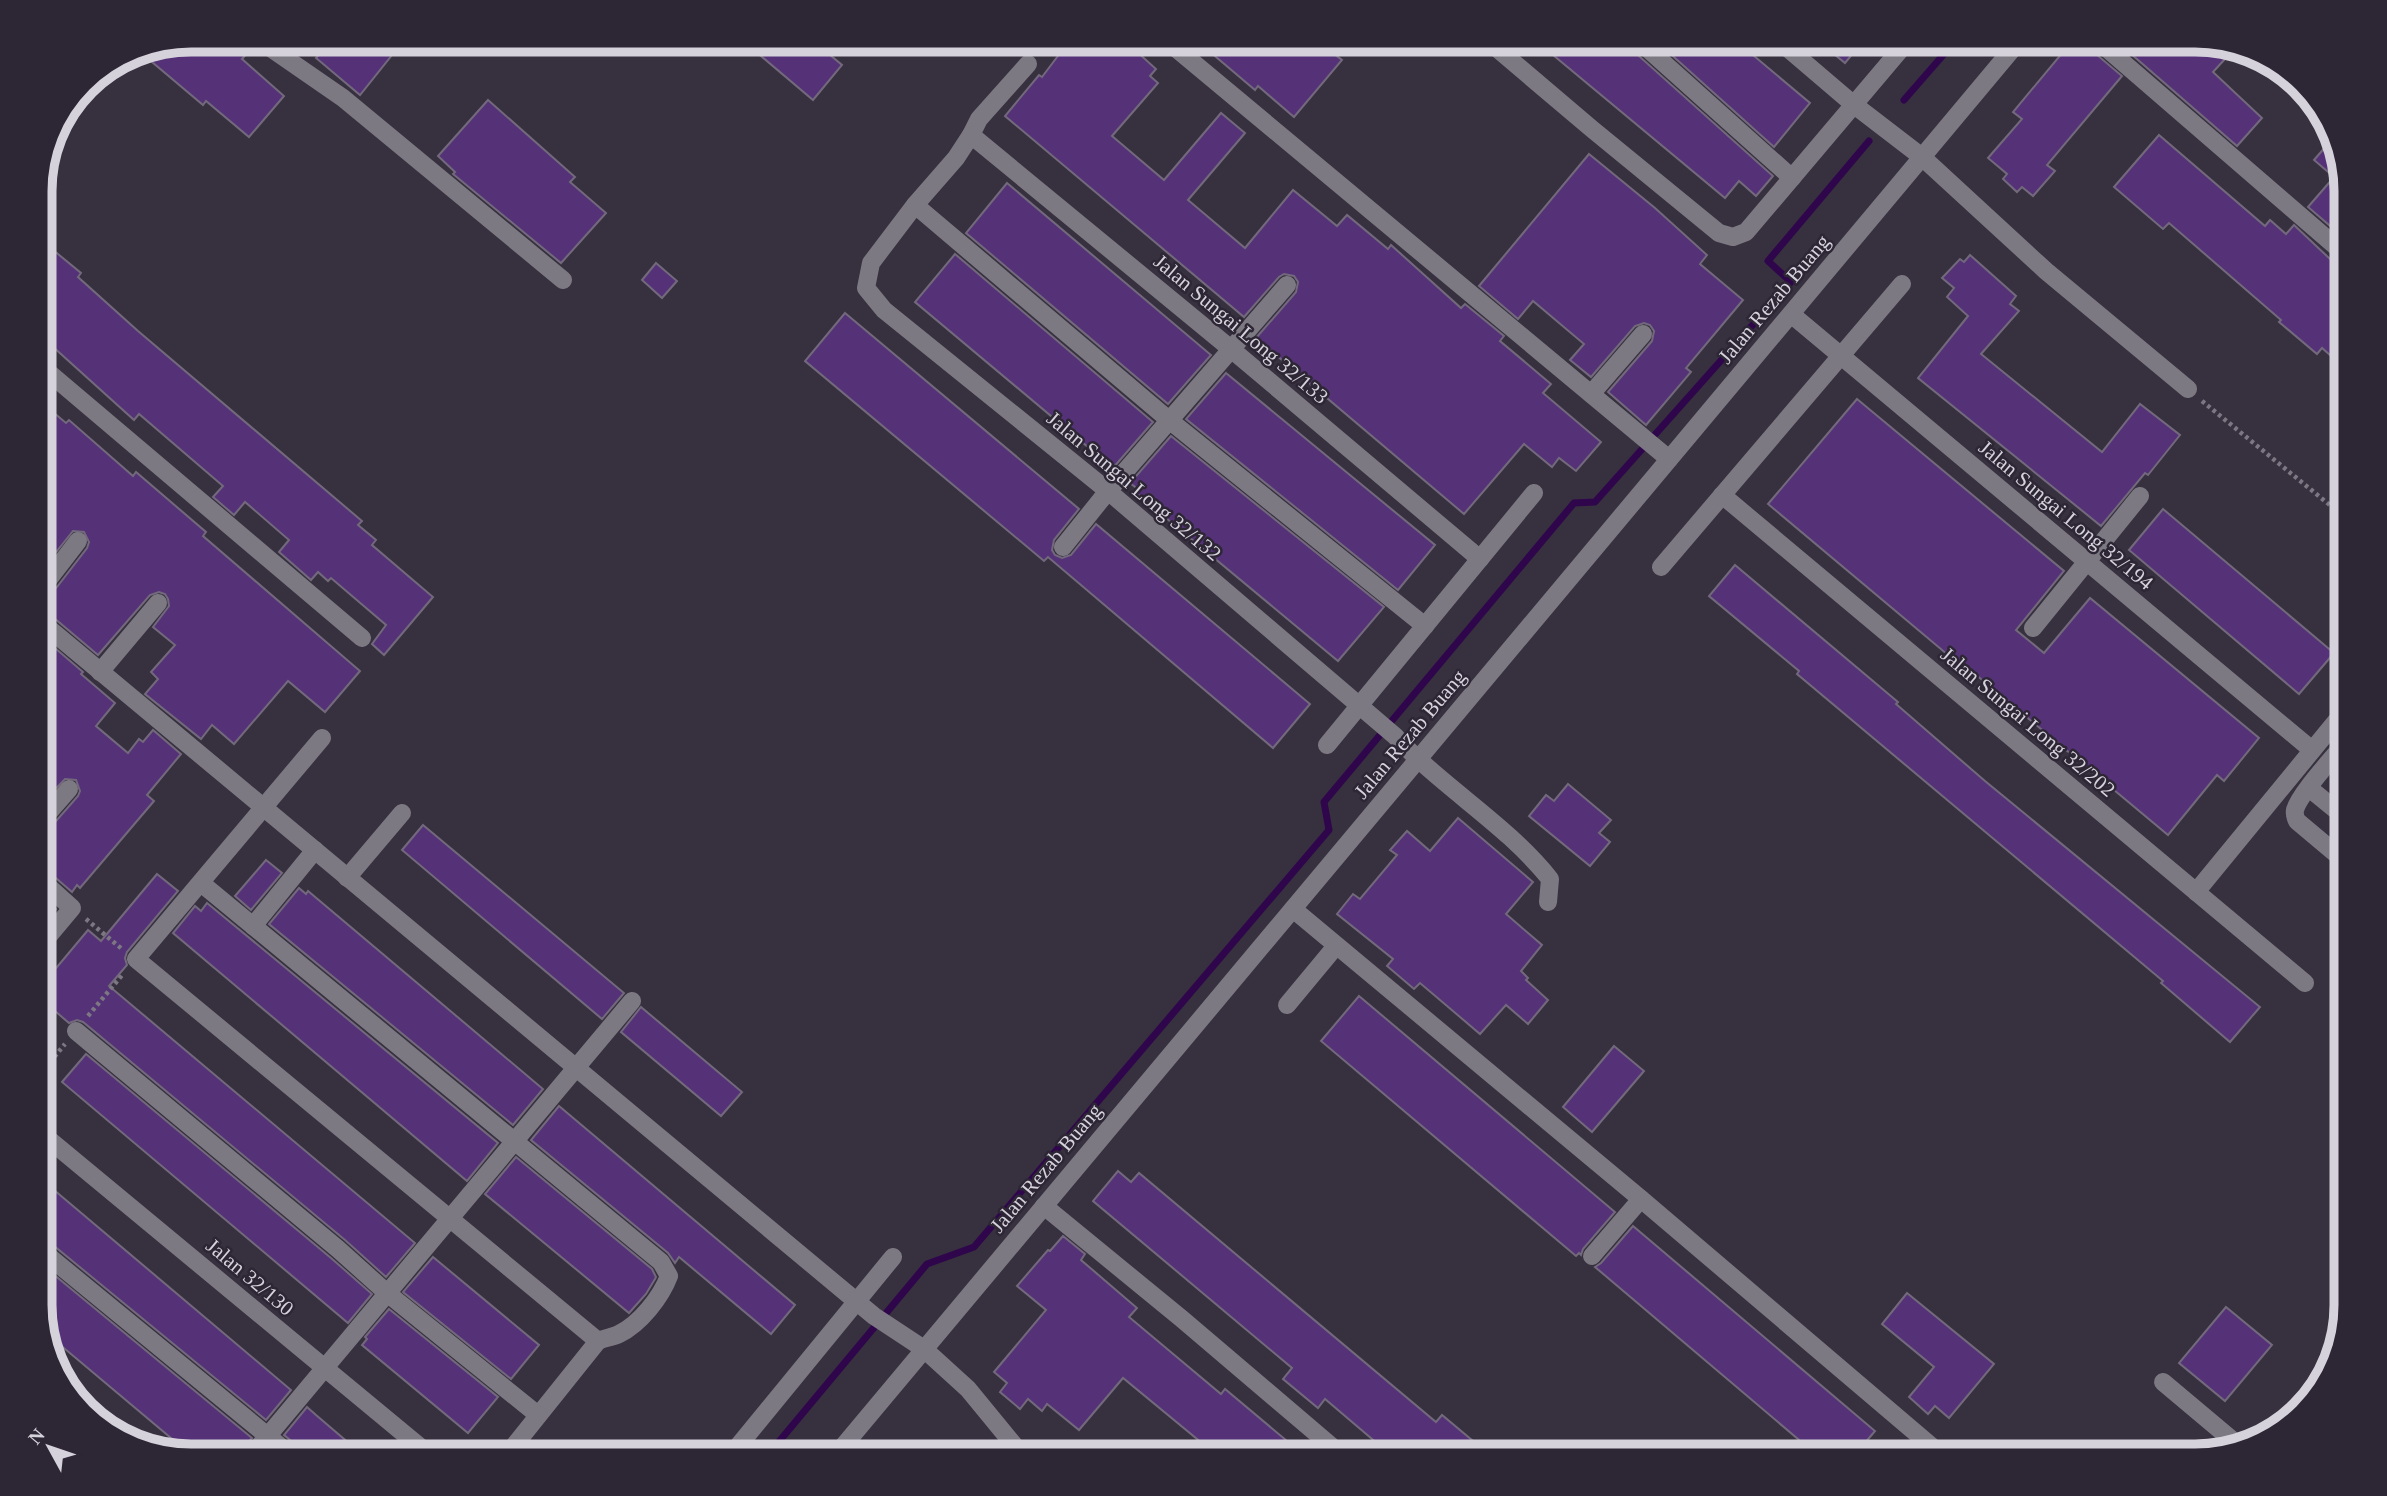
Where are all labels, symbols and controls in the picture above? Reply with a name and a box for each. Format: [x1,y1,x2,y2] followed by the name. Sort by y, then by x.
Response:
[1713,229,1835,368] street label: Jalan Rezab Buang
[1149,249,1333,409] street label: Jalan Sungai Long 32/133
[1042,406,1226,566] street label: Jalan Sungai Long 32/132
[1974,435,2158,595] street label: Jalan Sungai Long 32/194
[1936,642,2120,802] street label: Jalan Sungai Long 32/202
[1349,664,1471,803] street label: Jalan Rezab Buang
[985,1098,1107,1237] street label: Jalan Rezab Buang
[201,1234,299,1320] street label: Jalan 32/130
[14,1412,84,1482] north arrow
[24,1424,49,1448] text: N

